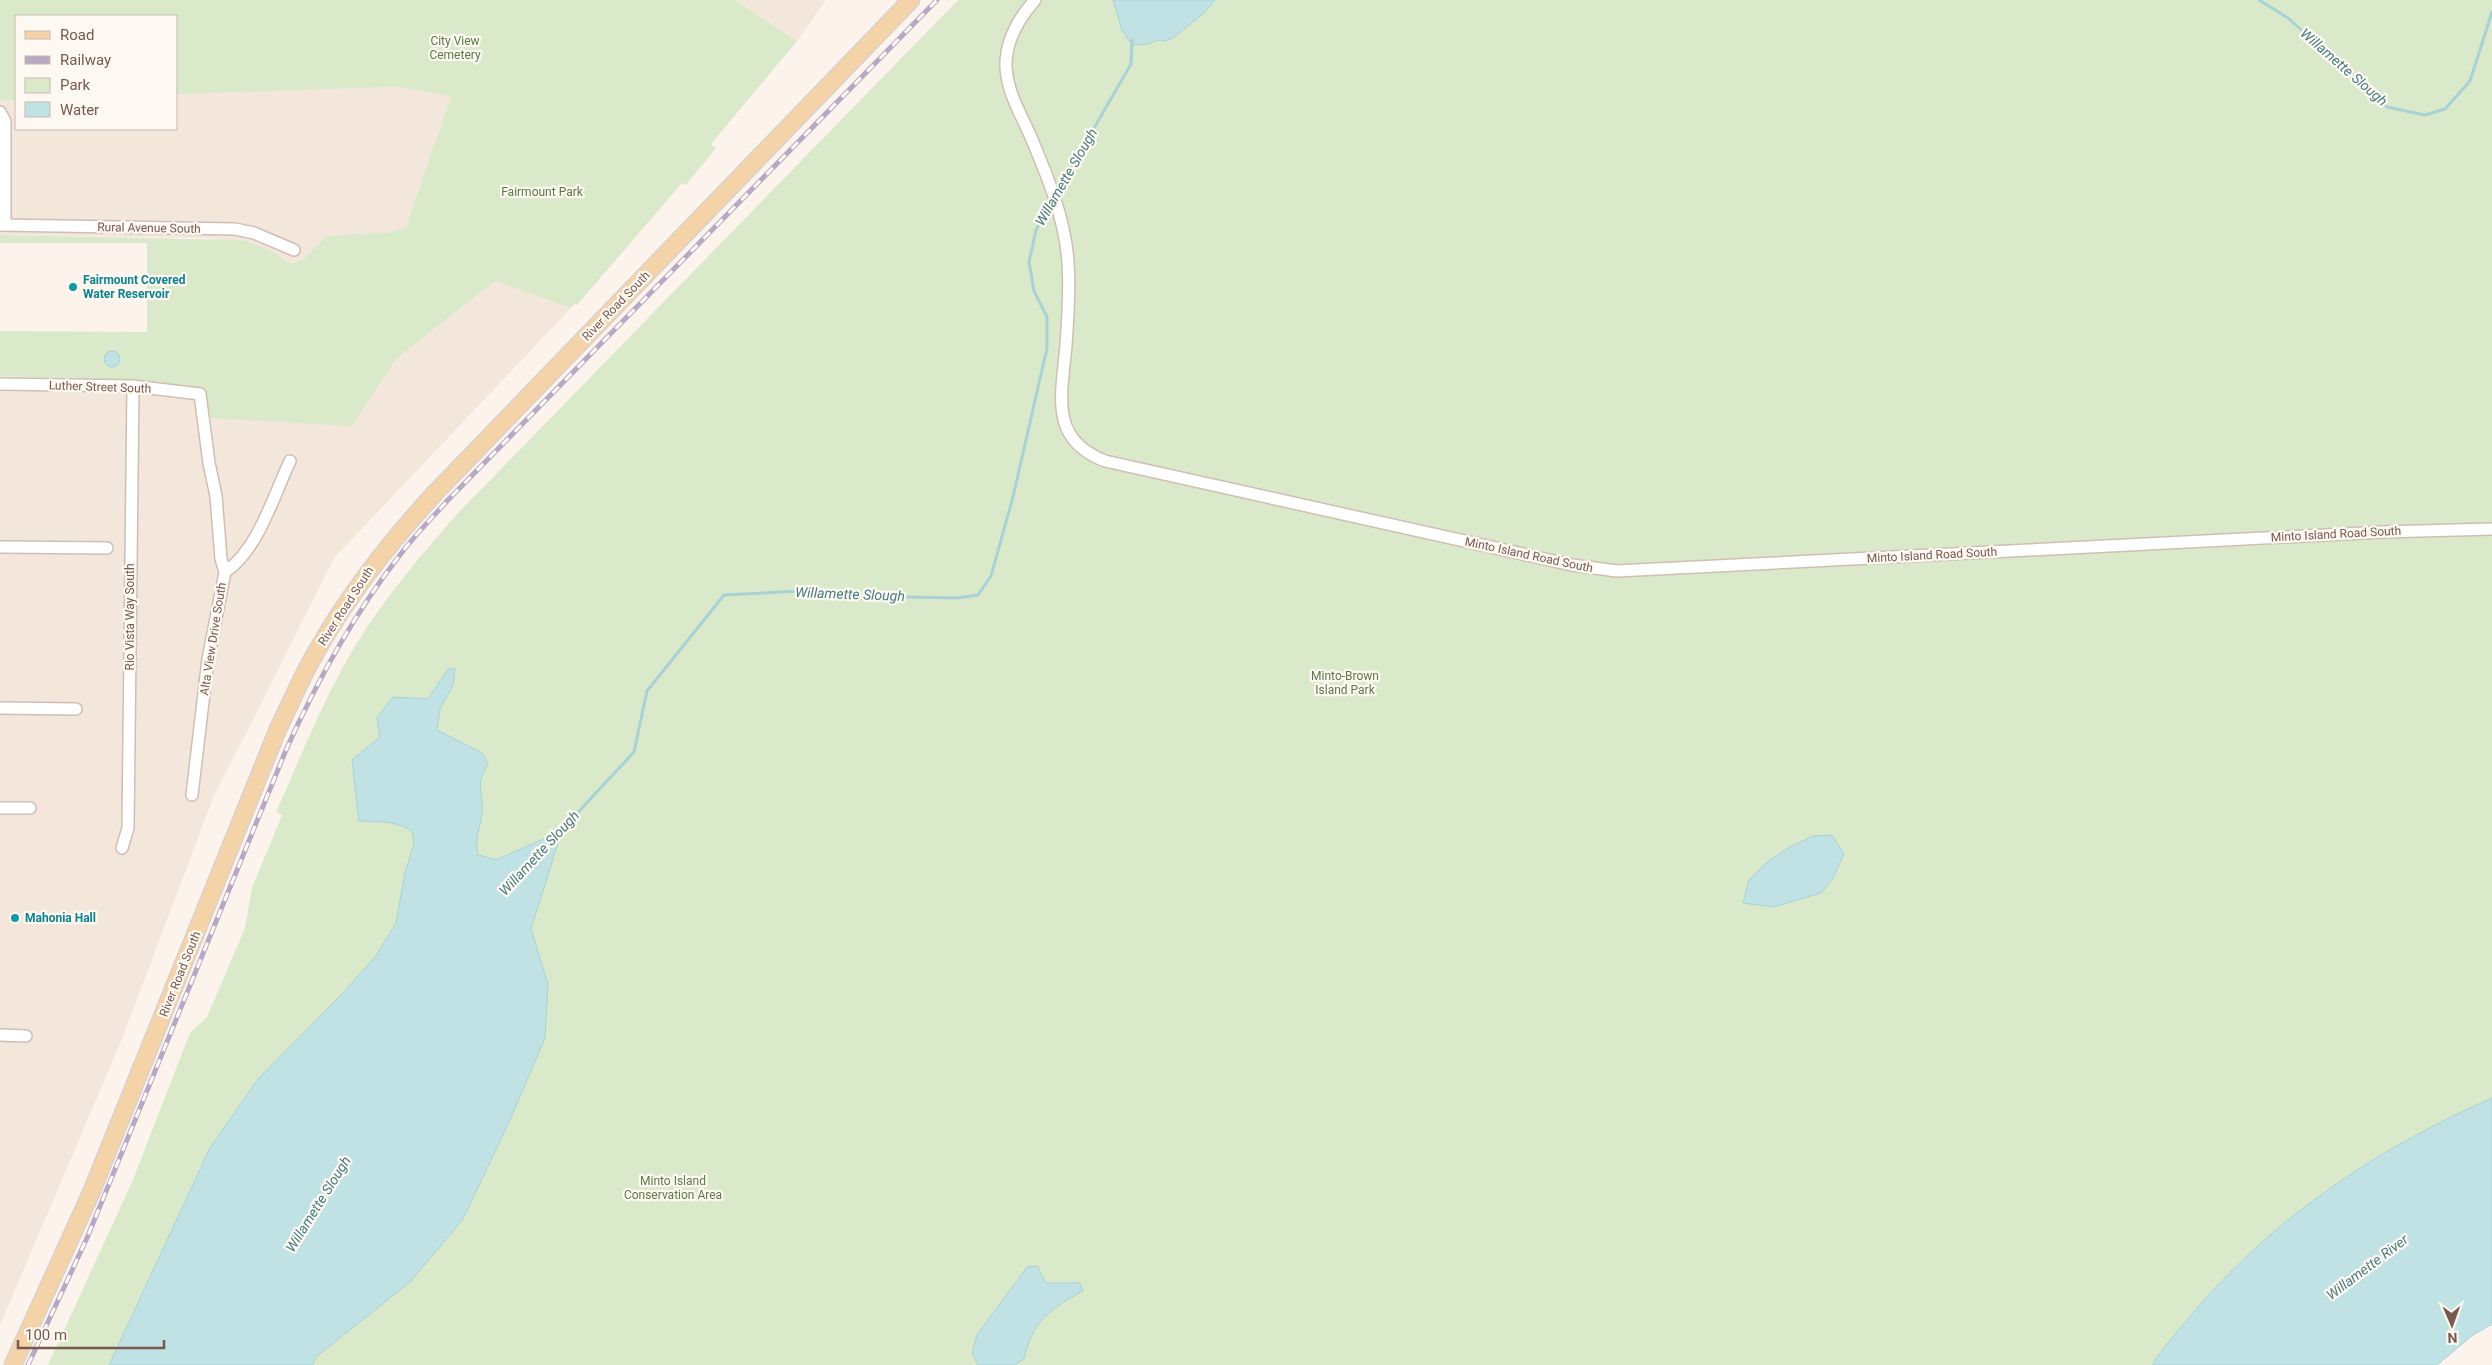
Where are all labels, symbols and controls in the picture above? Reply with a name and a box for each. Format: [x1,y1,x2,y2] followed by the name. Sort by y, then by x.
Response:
[15,15,178,130] legend
[2297,25,2391,109] water label: Willamette Slough
[60,26,94,44] text: Road
[429,34,481,62] park label: City View Cemetery
[60,51,111,69] text: Railway
[60,76,91,94] text: Park
[60,101,99,119] text: Water
[1032,126,1100,228] water label: Willamette Slough
[501,185,584,199] park label: Fairmount Park
[97,220,201,236] street label: Rural Avenue South
[579,268,653,344] street label: River Road South
[83,273,186,301] place label: Fairmount Covered Water Reservoir
[67,281,79,293] marker: Fairmount Covered Water Reservoir
[49,378,151,396] street label: Luther Street South
[2270,524,2402,544] street label: Minto Island Road South
[1464,535,1594,575] street label: Minto Island Road South
[1866,545,1998,565] street label: Minto Island Road South
[123,564,137,670] street label: Rio Vista Way South
[315,564,377,648] street label: River Road South
[197,582,229,696] street label: Alta View Drive South
[795,584,905,604] water label: Willamette Slough
[1311,669,1379,697] park label: Minto-Brown Island Park
[496,807,582,899] water label: Willamette Slough
[25,911,96,925] place label: Mahonia Hall
[9,912,21,924] marker: Mahonia Hall
[156,929,204,1019] street label: River Road South
[282,1153,354,1255] water label: Willamette Slough
[624,1174,722,1202] park label: Minto Island Conservation Area
[2323,1231,2411,1303] water label: Willamette River
[2427,1300,2477,1350] north arrow
[18,1318,164,1350] scale bar
[25,1326,67,1344] text: 100 m
[2447,1330,2458,1346] text: N

